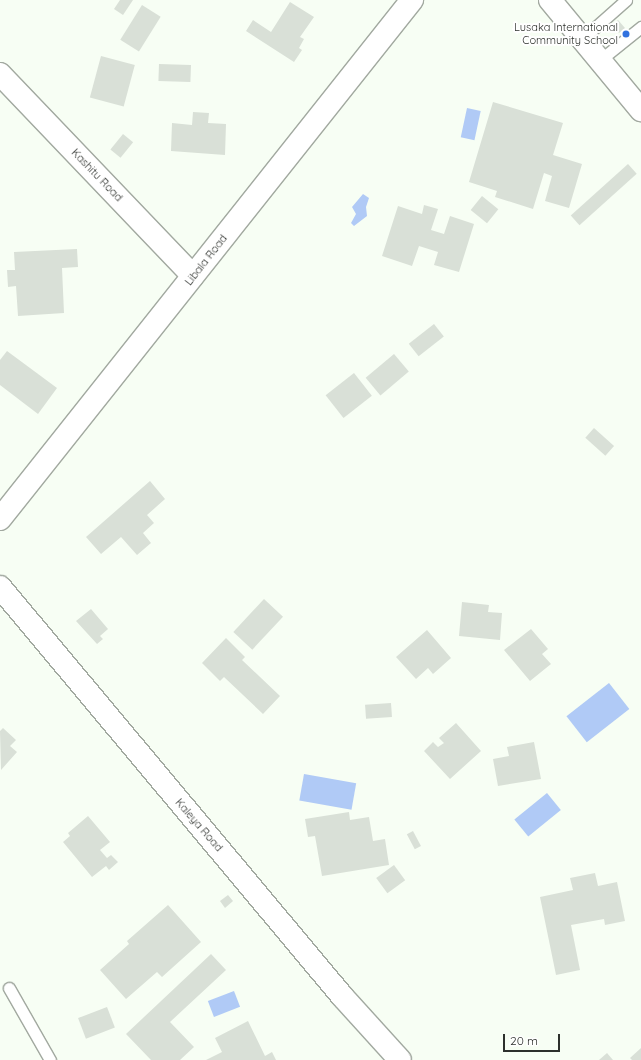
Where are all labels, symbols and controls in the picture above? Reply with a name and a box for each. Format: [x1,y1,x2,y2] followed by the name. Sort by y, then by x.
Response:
[514,21,618,47] place label: Lusaka International Community School
[621,29,631,39] marker: Lusaka International Community School
[69,146,125,204] street label: Kashitu Road
[182,232,230,288] street label: Libala Road
[172,796,226,854] street label: Kaleya Road
[505,1026,562,1052] scale bar
[510,1033,538,1048] text: 20 m

